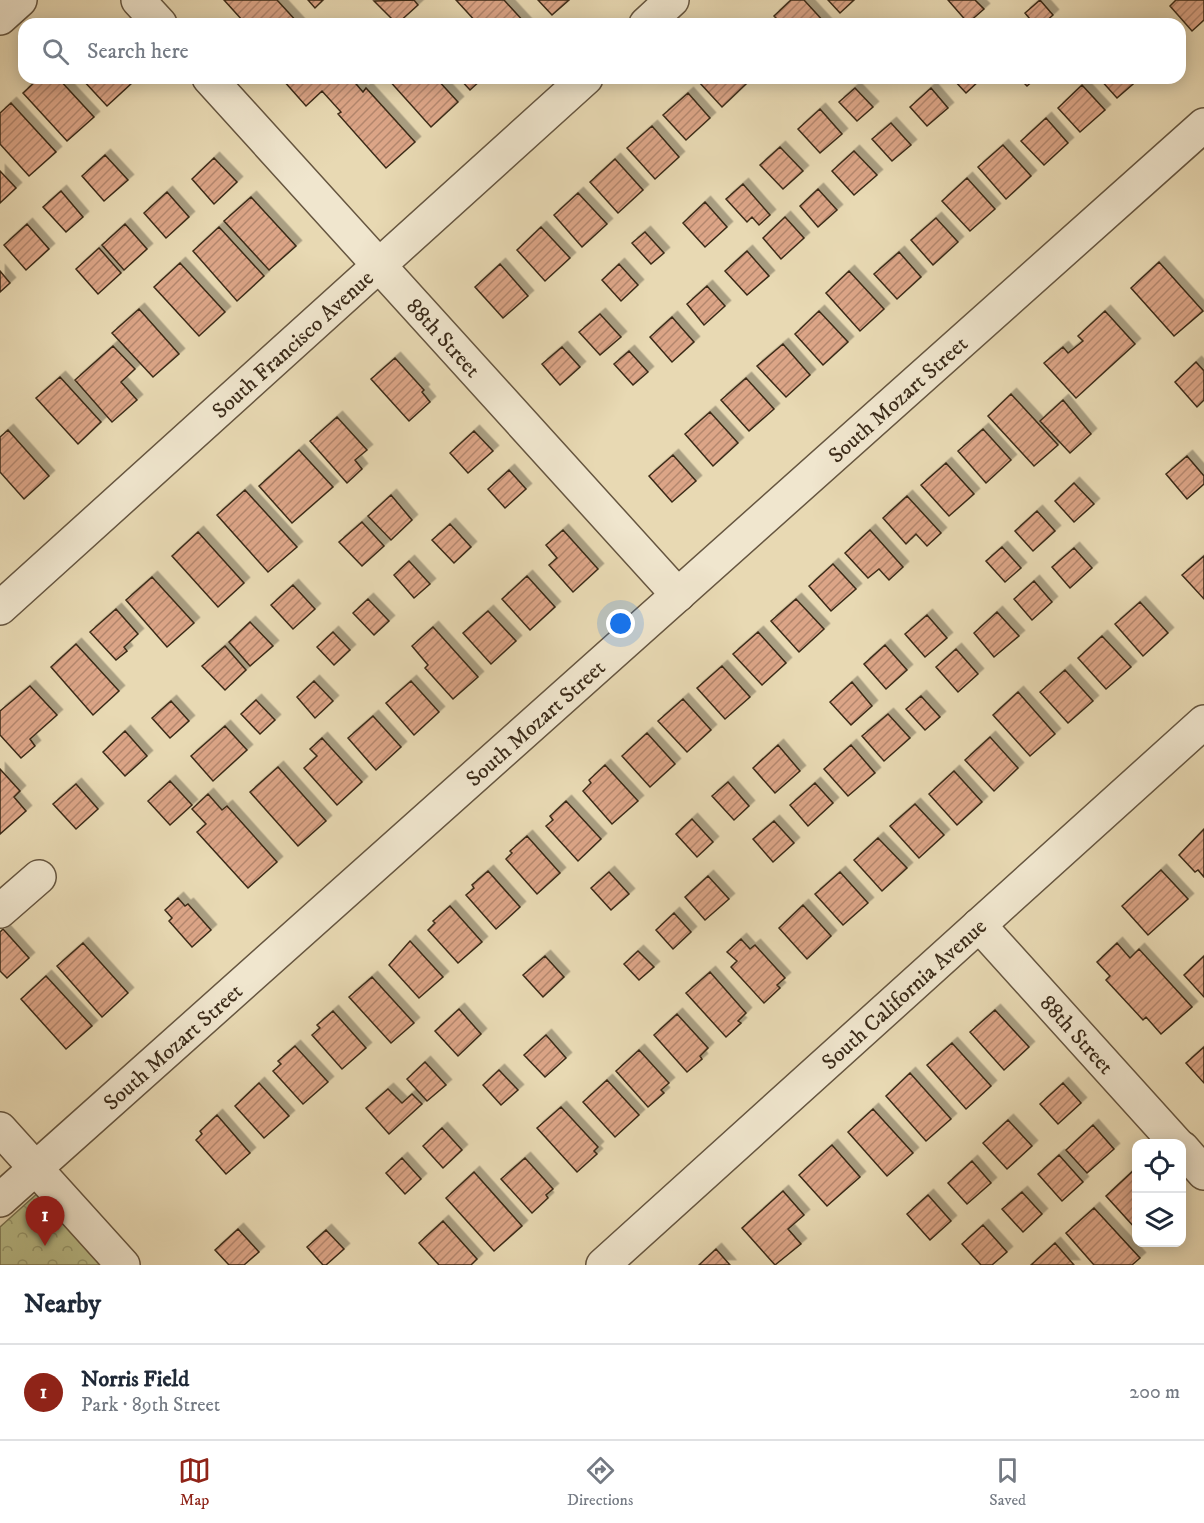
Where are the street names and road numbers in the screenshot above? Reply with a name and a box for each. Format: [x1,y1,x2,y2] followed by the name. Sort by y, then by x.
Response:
[207,265,380,425] street label: South Francisco Avenue
[400,293,486,383] street label: 88th Street
[823,331,974,469] street label: South Mozart Street
[461,654,611,793] street label: South Mozart Street
[816,913,993,1076] street label: South California Avenue
[98,978,249,1116] street label: South Mozart Street
[1034,990,1119,1080] street label: 88th Street

